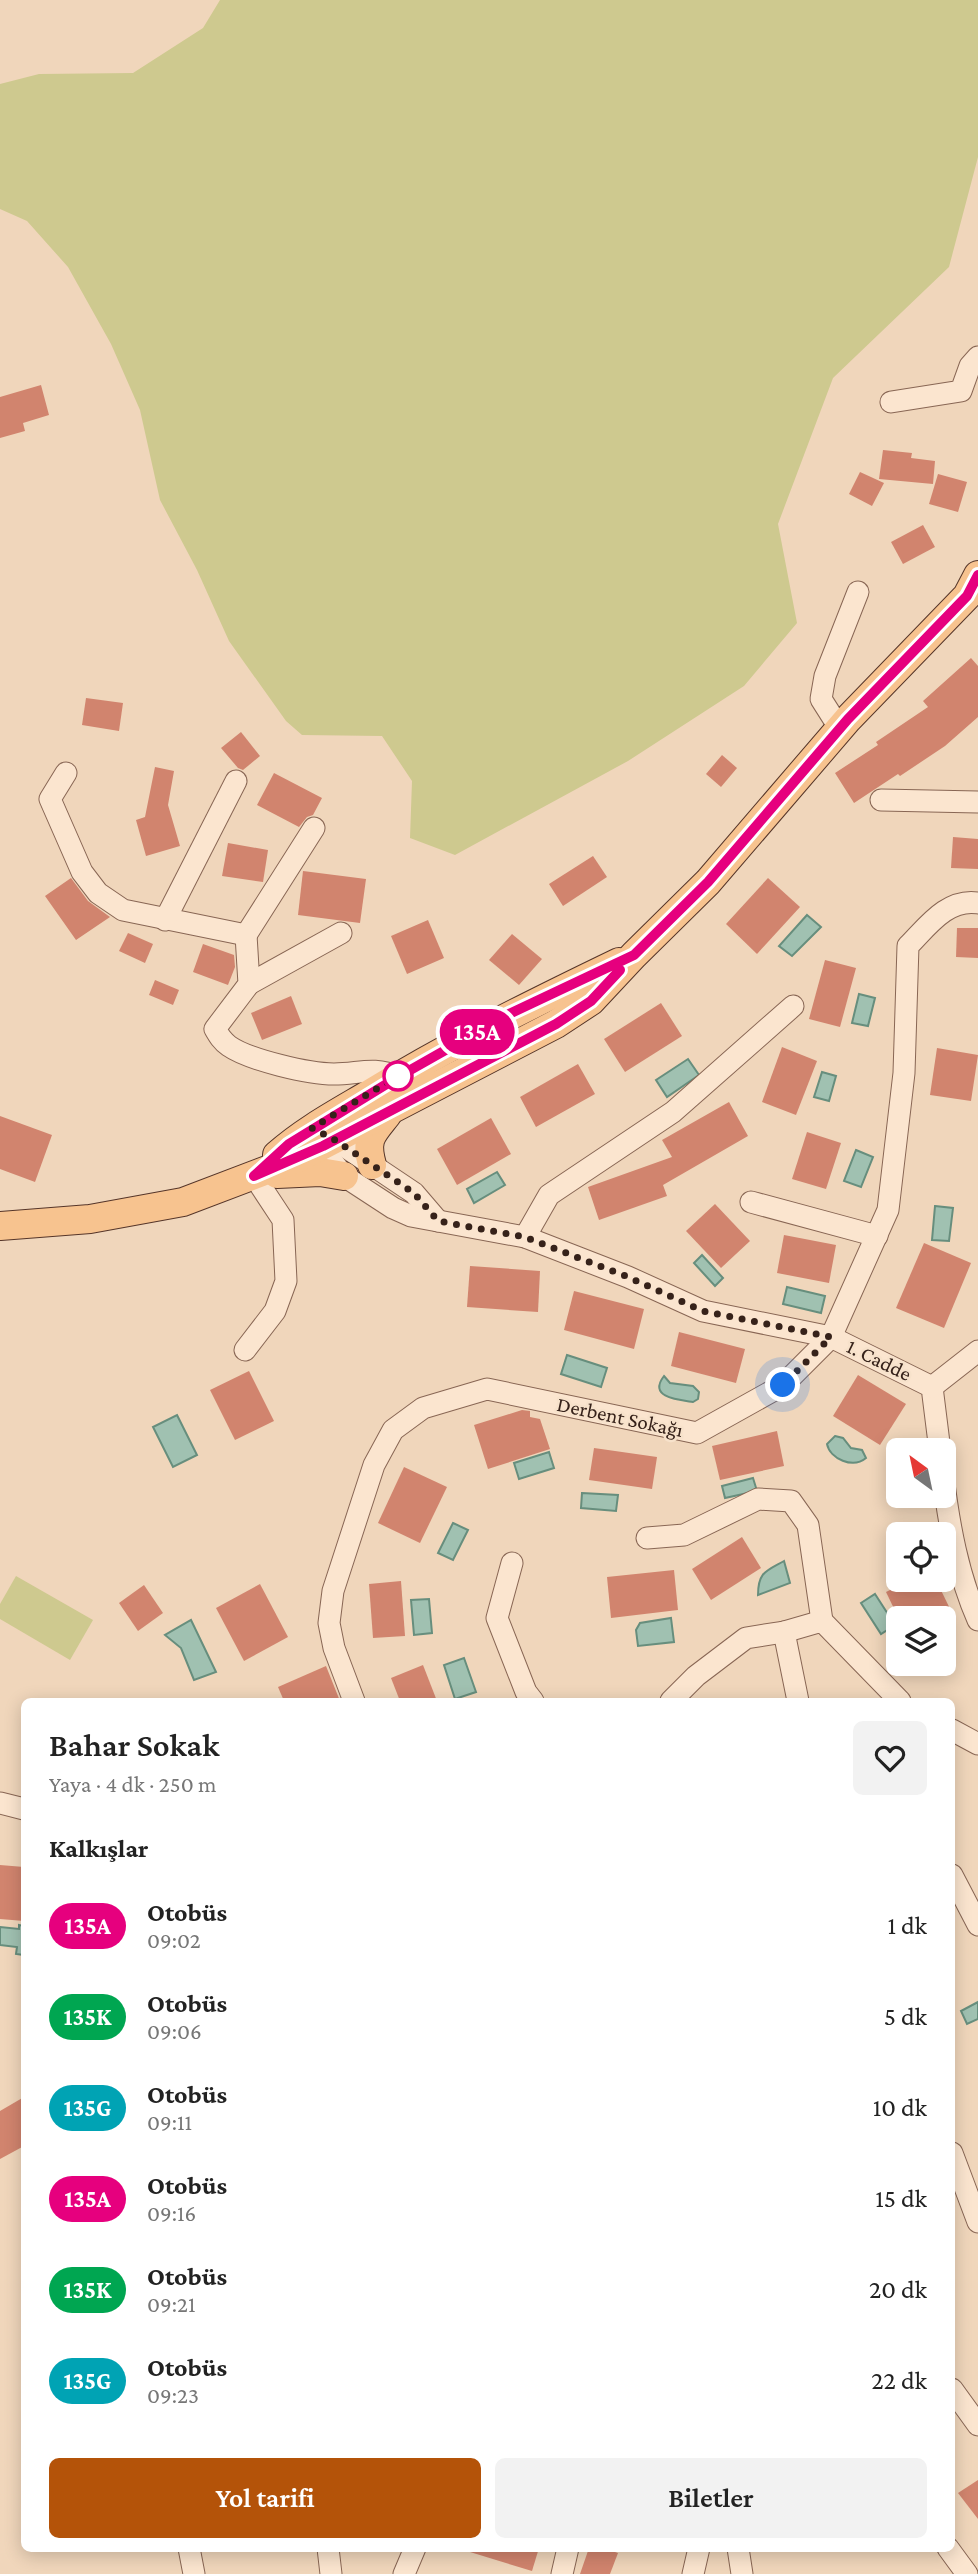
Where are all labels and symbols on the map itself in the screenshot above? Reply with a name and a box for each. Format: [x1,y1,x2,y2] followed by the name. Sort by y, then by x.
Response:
[428,1009,526,1055] line badge: 135A
[383,1061,413,1091] unlabelled marker
[843,1334,915,1386] street label: 1. Cadde
[765,1367,800,1402] your location
[555,1392,686,1442] street label: Derbent Sokağı
[886,1438,956,1508] north arrow

